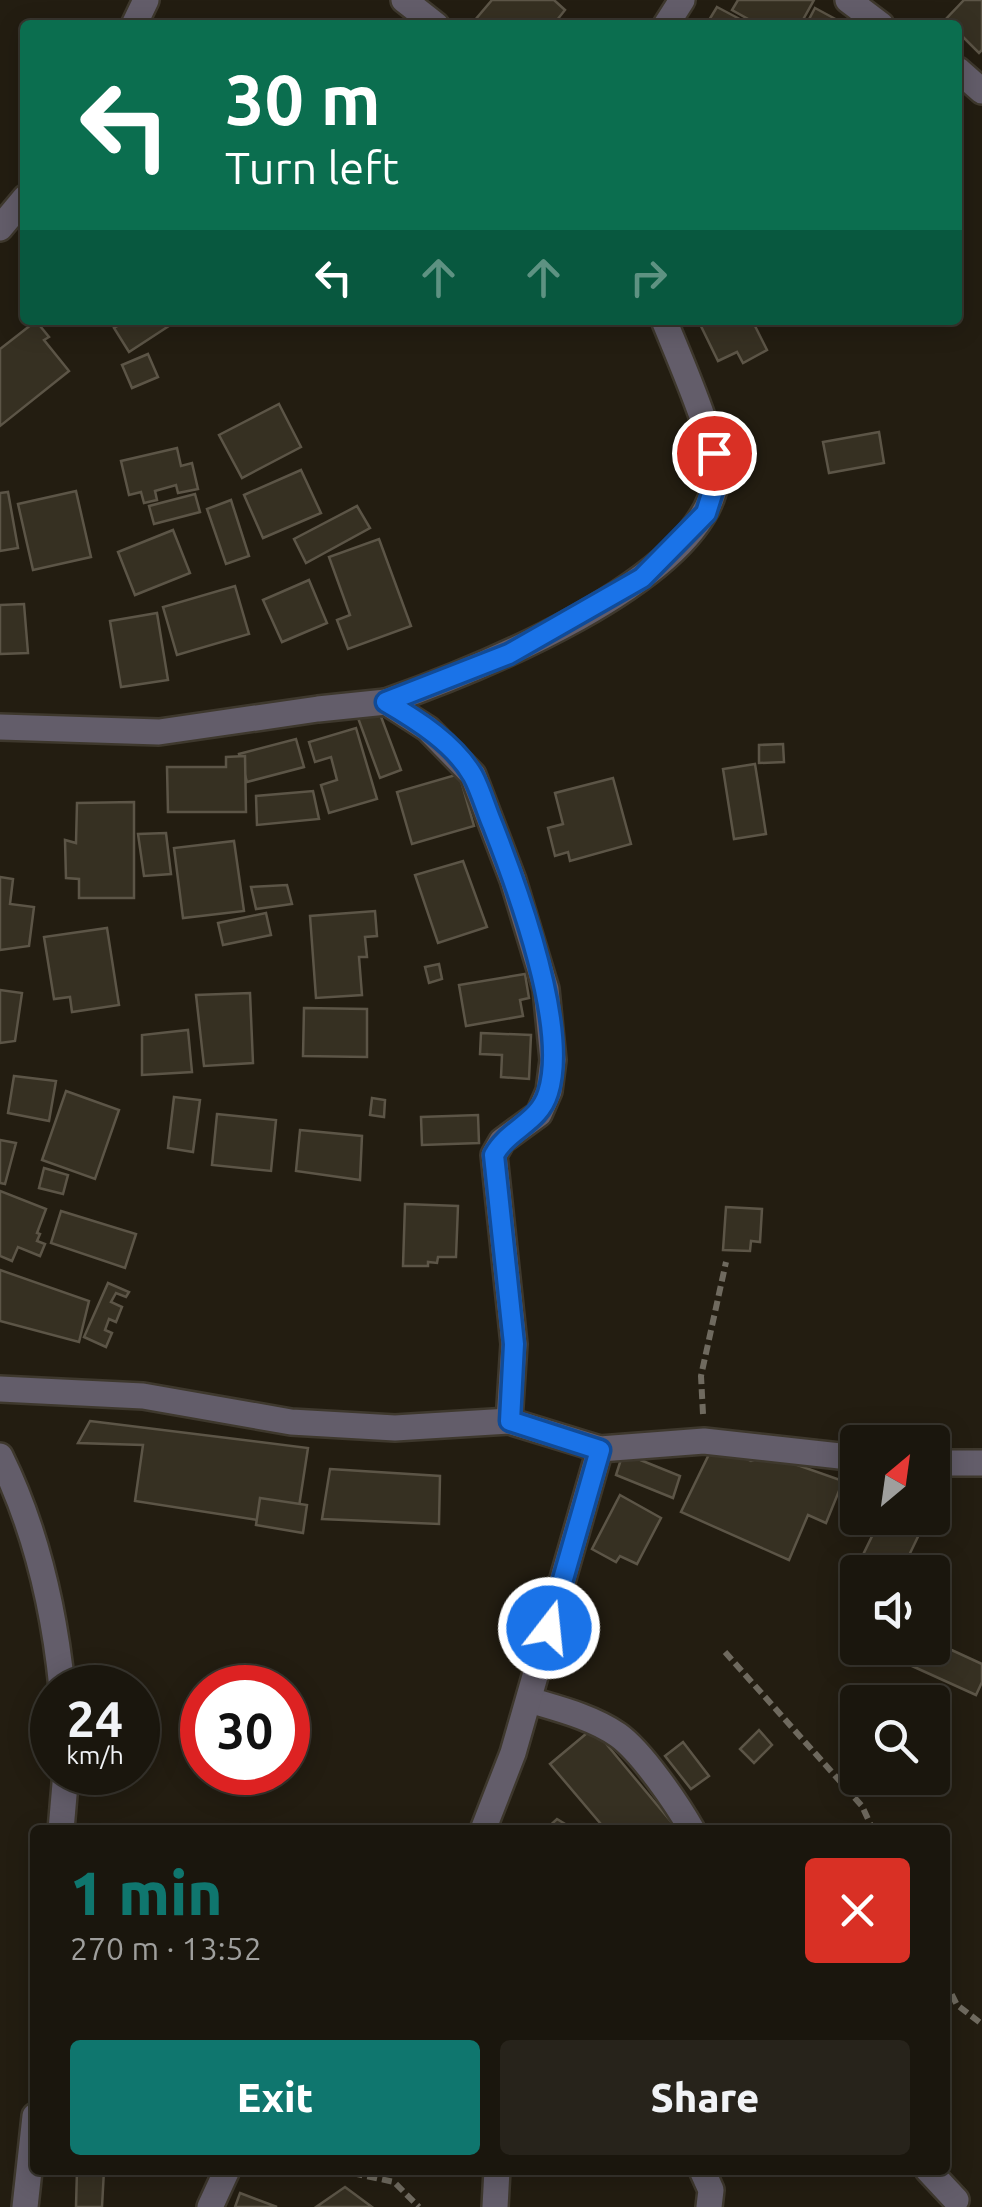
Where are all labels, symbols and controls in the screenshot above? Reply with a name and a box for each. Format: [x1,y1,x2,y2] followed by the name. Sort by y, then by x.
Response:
[60,60,190,190] icon: left
[225,60,381,138] text: 30 m
[225,142,399,193] text: Turn left
[306,250,361,305] icon: left
[411,250,466,305] icon: ahead
[516,250,571,305] icon: ahead
[621,250,676,305] icon: right
[672,411,757,496] pin
[687,426,742,481] icon: arrive
[840,1425,950,1535] north arrow
[840,1425,950,1795] map controls
[840,1555,950,1665] button: sound
[497,1576,601,1680] position arrow
[180,1665,310,1795] speed limit sign: 30
[840,1685,950,1795] button: search
[67,1690,123,1746] text: 24
[66,1741,124,1769] text: km/h
[805,1858,910,1963] button: close
[70,1859,223,1926] text: 1 min
[70,1930,262,1966] text: 270 m · 13:52
[70,2040,480,2155] button: Exit
[500,2040,910,2155] button: Share

